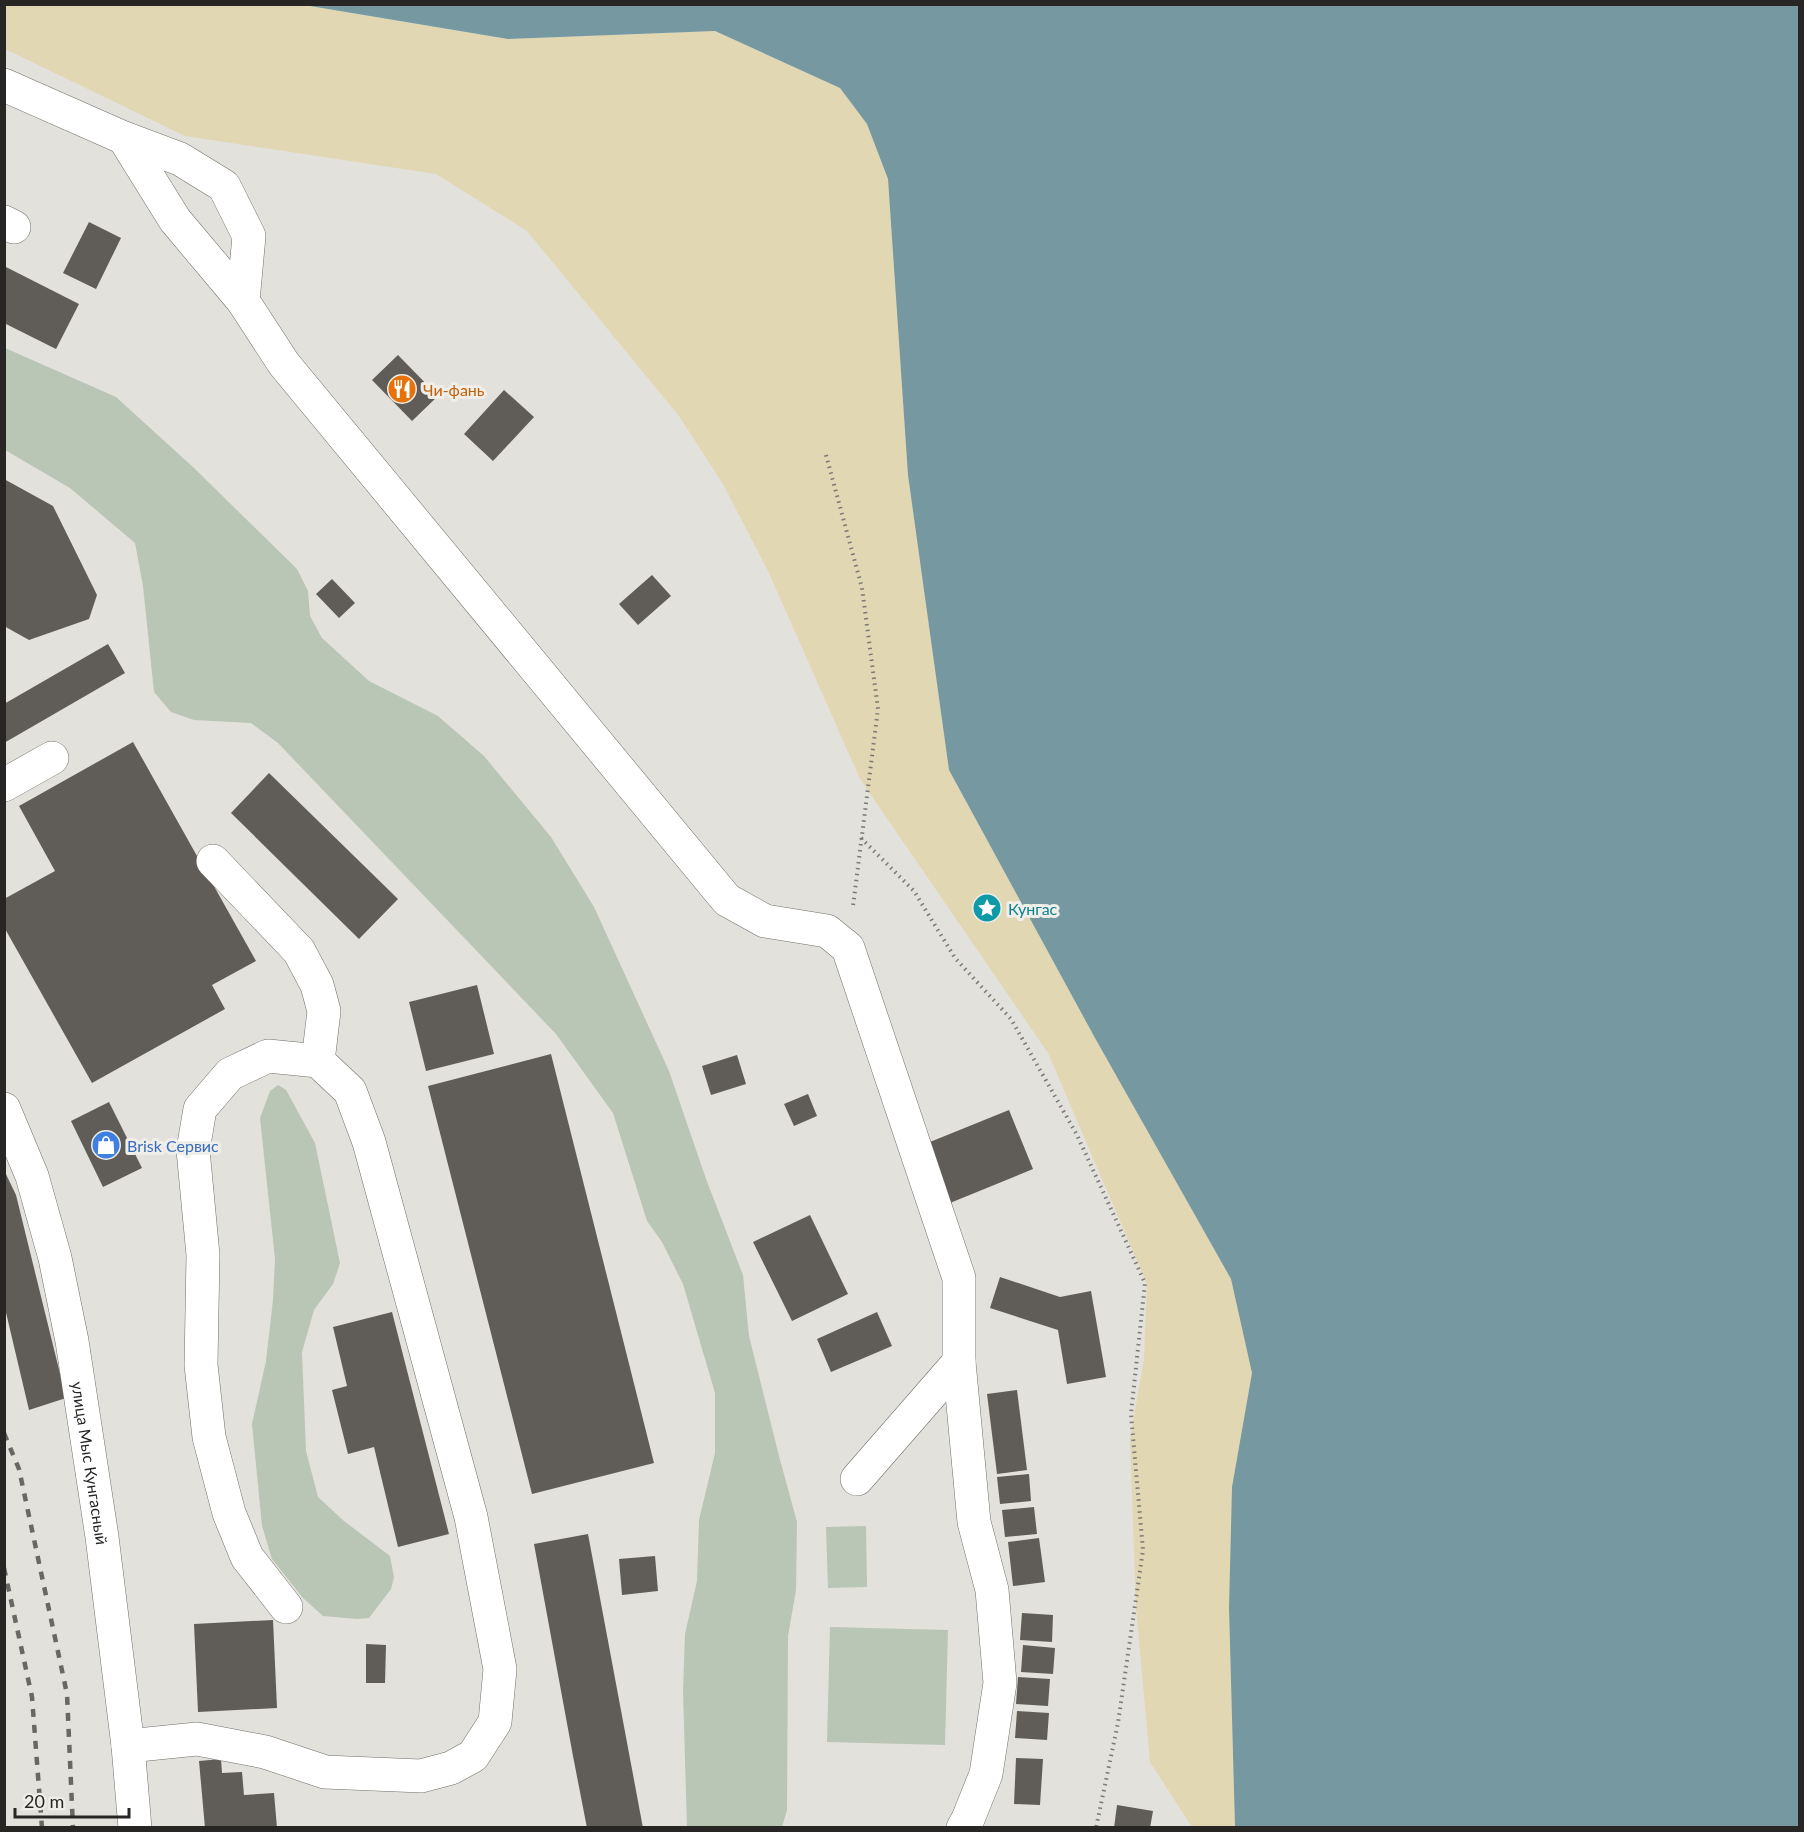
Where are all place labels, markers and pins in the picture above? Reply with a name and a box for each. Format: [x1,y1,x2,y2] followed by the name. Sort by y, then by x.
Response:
[386,373,418,405] restaurant icon: Чи-фань
[423,380,485,399] place label: Чи-фань
[971,892,1003,924] place icon: Кунгас
[1008,899,1058,918] place label: Кунгас
[90,1129,122,1161] shop icon: Brisk Сервис
[127,1136,219,1155] place label: Brisk Сервис

